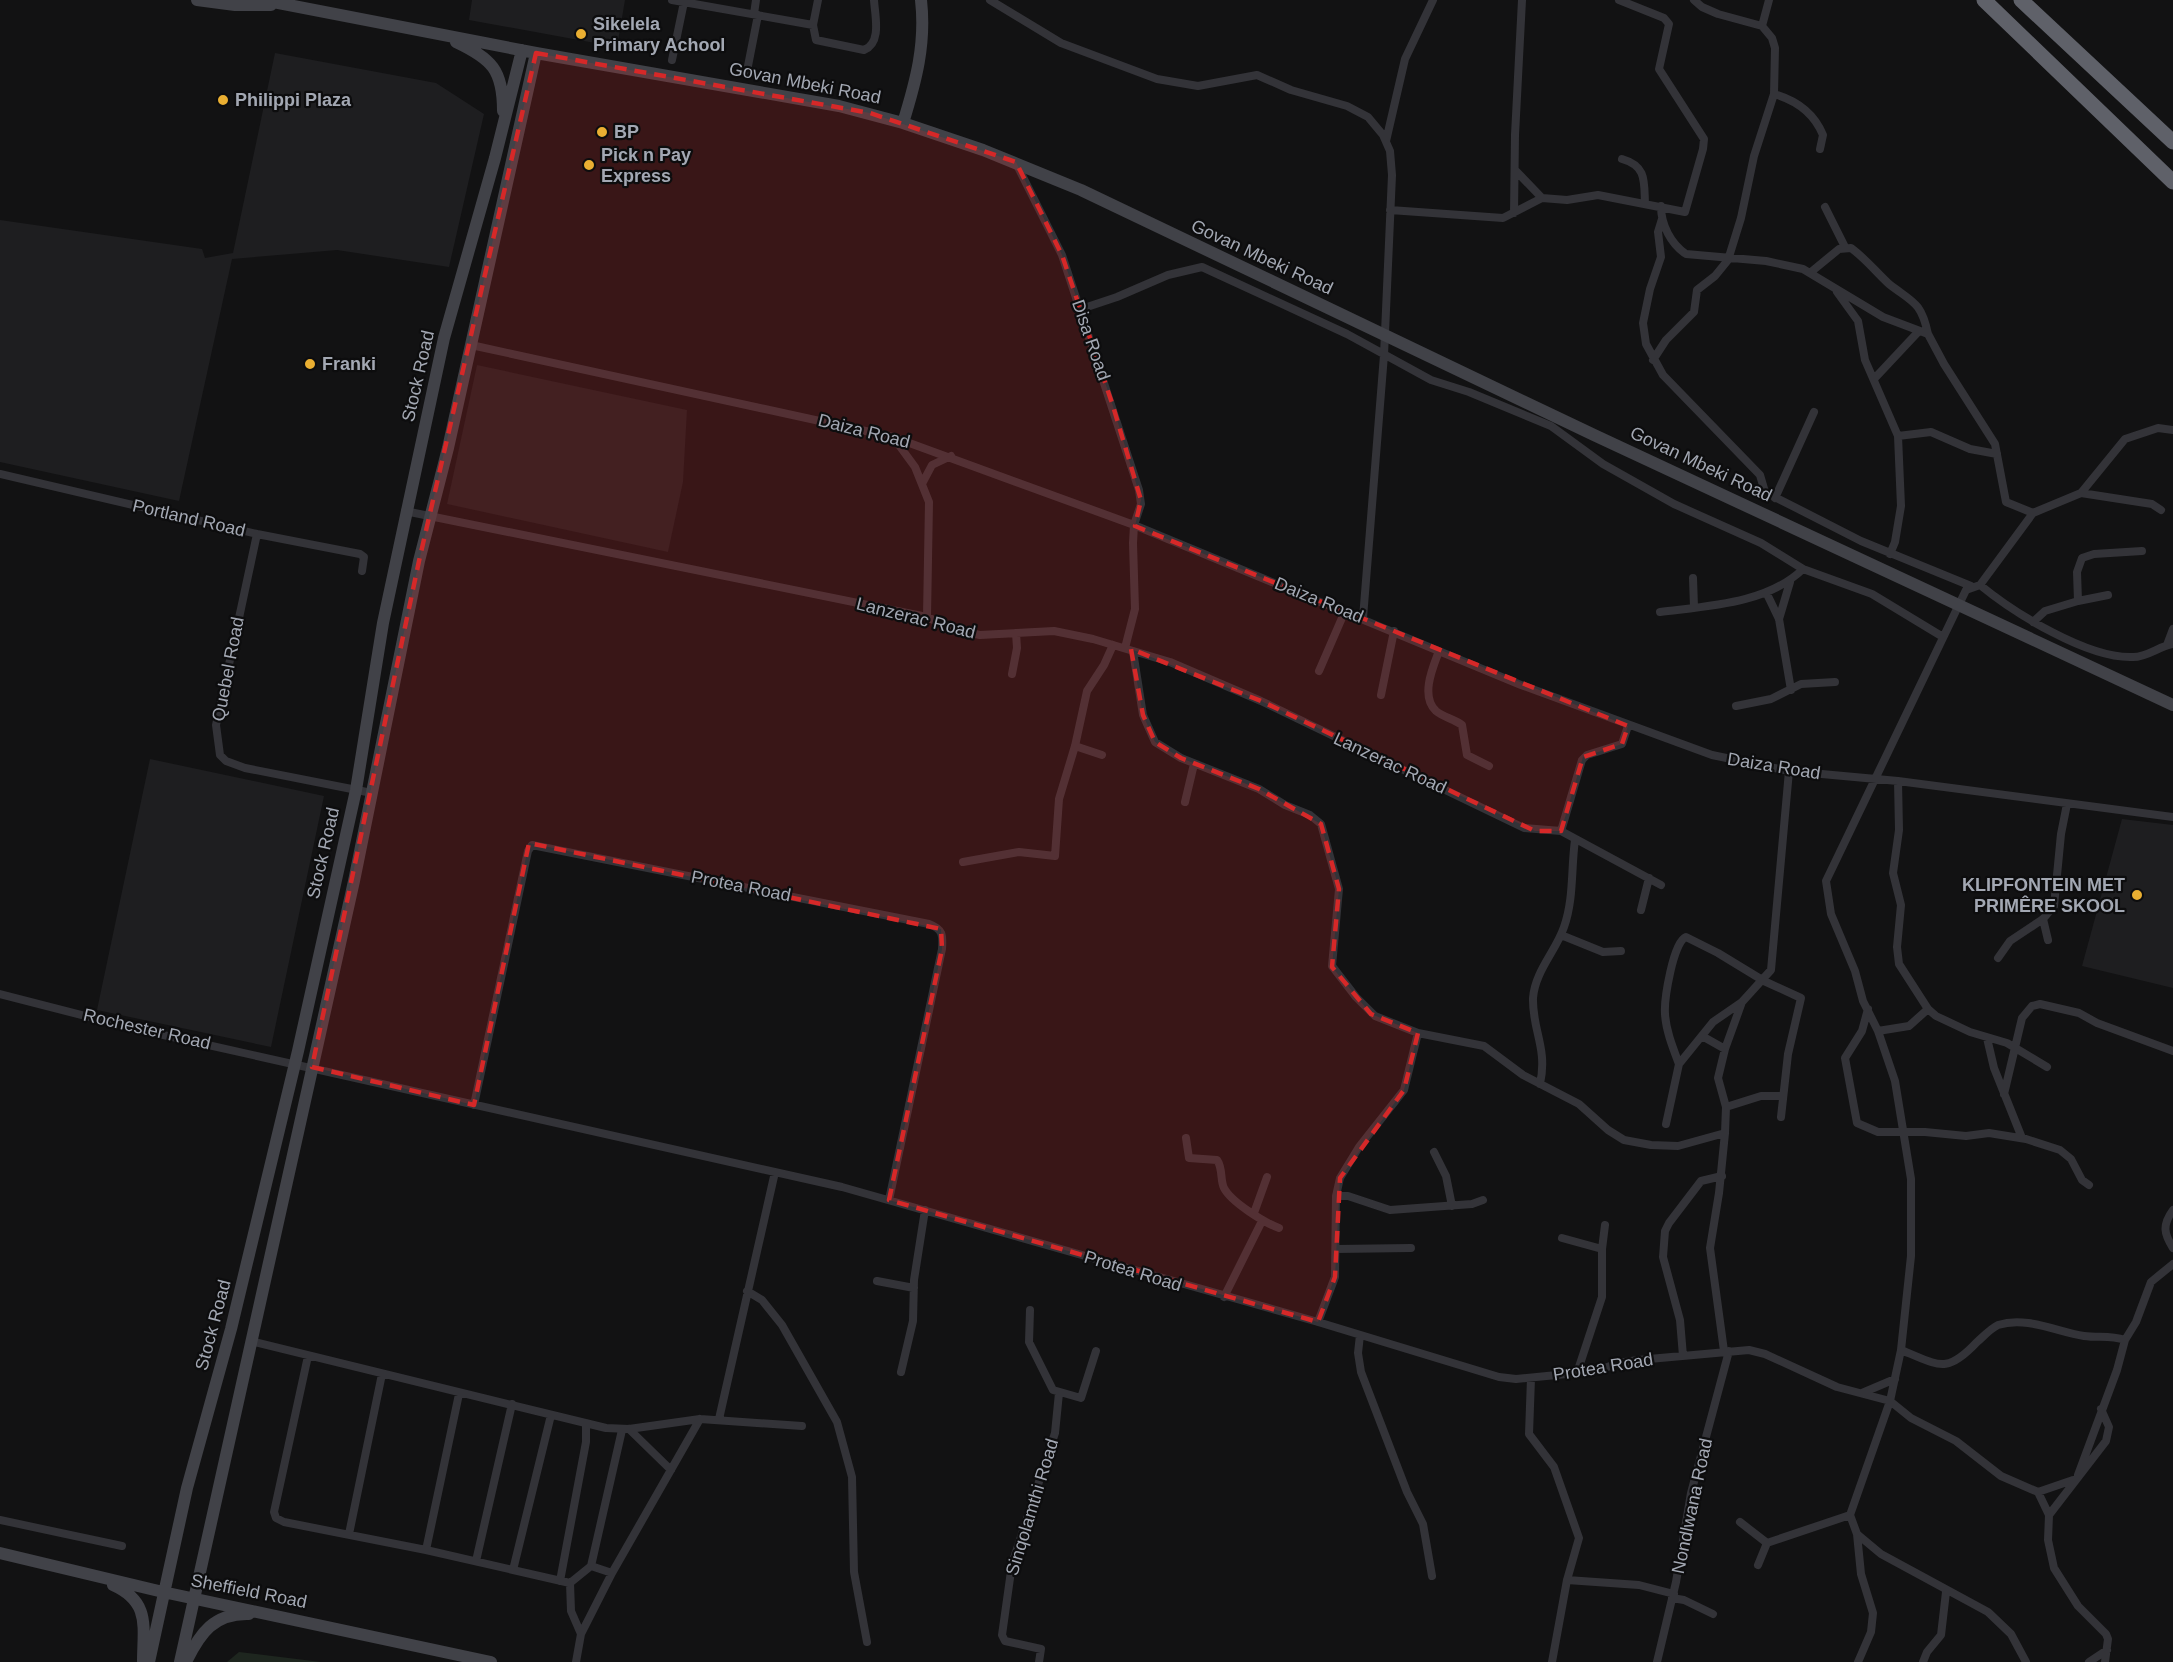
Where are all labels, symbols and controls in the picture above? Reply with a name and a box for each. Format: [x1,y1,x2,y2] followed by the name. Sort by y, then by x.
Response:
[593,14,725,55] place label: Sikelela Primary Achool
[574,27,588,41] marker: Sikelela Primary Achool
[727,58,883,108] street label: Govan Mbeki Road
[235,90,352,110] place label: Philippi Plaza
[216,93,230,107] marker: Philippi Plaza
[614,122,639,142] place label: BP
[595,125,609,139] marker: BP
[601,145,691,186] place label: Pick n Pay Express
[582,158,596,172] marker: Pick n Pay Express
[1188,215,1336,299] street label: Govan Mbeki Road
[1068,297,1114,383] street label: Disa Road
[398,328,438,424] street label: Stock Road
[322,354,376,374] place label: Franki
[303,357,317,371] marker: Franki
[816,410,912,452] street label: Daiza Road
[1627,422,1775,506] street label: Govan Mbeki Road
[131,495,247,541] street label: Portland Road
[1272,573,1366,627] street label: Daiza Road
[854,594,978,642] street label: Lanzerac Road
[208,615,248,723] street label: Quebel Road
[1330,728,1450,798] street label: Lanzerac Road
[1726,749,1822,783] street label: Daiza Road
[303,805,343,901] street label: Stock Road
[689,867,793,905] street label: Protea Road
[1962,875,2125,916] place label: KLIPFONTEIN MET PRIMÊRE SKOOL
[2130,888,2144,902] marker: KLIPFONTEIN MET PRIMÊRE SKOOL
[81,1005,213,1053] street label: Rochester Road
[1082,1247,1184,1295] street label: Protea Road
[191,1277,235,1373] street label: Stock Road
[1552,1349,1654,1385] street label: Protea Road
[1002,1436,1062,1578] street label: Sinqolamthi Road
[1668,1436,1716,1576] street label: Nondlwana Road
[189,1570,309,1612] street label: Sheffield Road

